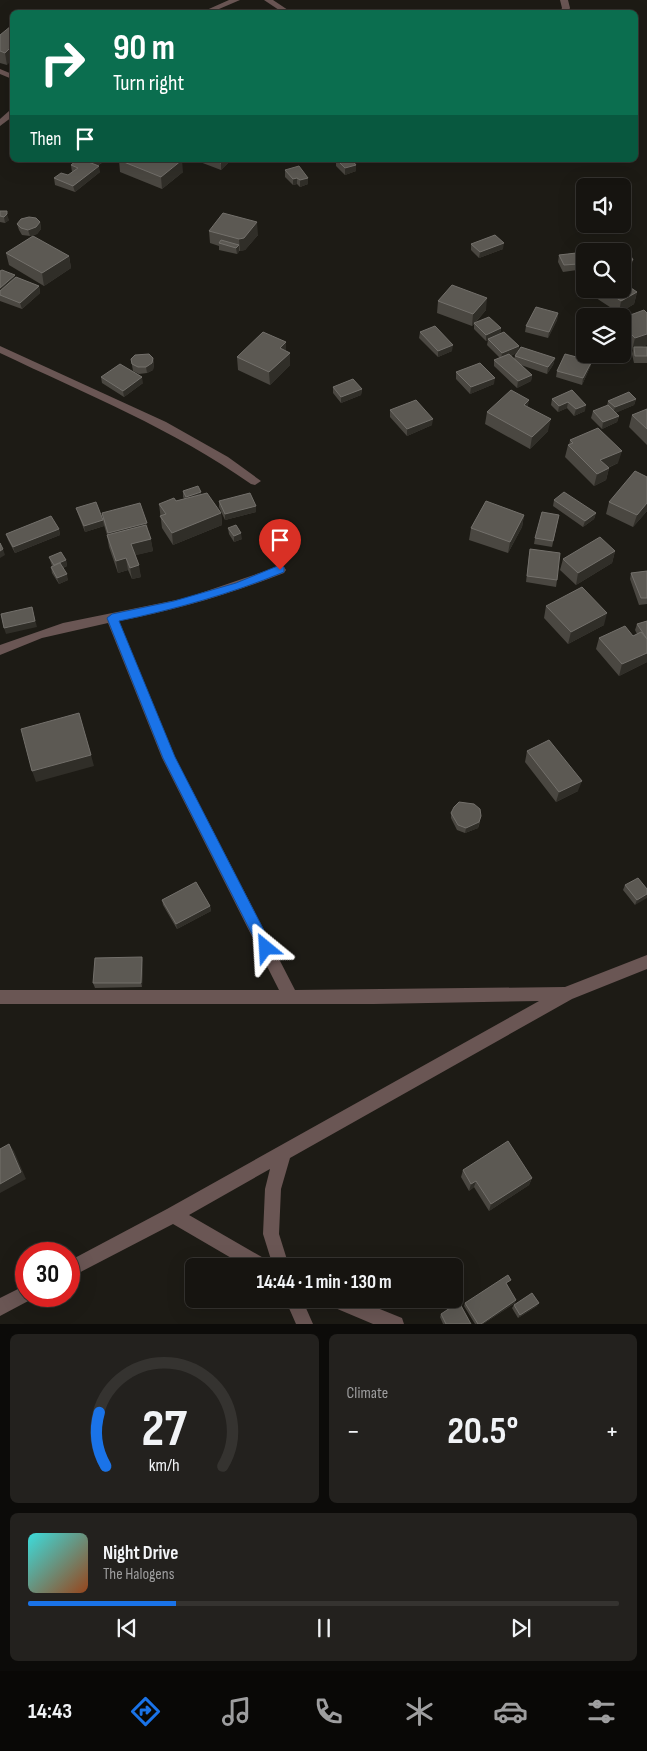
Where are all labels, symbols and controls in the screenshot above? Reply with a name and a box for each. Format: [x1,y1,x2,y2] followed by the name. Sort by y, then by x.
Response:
[113,27,175,70] text: 90 m
[30,30,95,95] icon: right
[113,70,184,97] text: Turn right
[71,125,99,153] icon: arrive
[30,128,61,151] text: Then
[576,178,631,363] map controls
[576,178,631,233] button: sound
[576,243,631,298] button: search
[576,308,631,363] button: layers
[259,519,301,570] pin
[266,526,294,554] icon: arrive
[239,921,291,973] position arrow
[15,1242,80,1307] speed limit sign: 30
[256,1271,392,1294] text: 14:44 · 1 min · 130 m
[347,1384,388,1403] text: Climate
[142,1398,187,1461] text: 27
[447,1409,518,1454] text: 20.5°
[347,1415,360,1448] text: −
[605,1415,619,1448] text: +
[149,1455,180,1476] text: km/h
[103,1542,178,1565] text: Night Drive
[103,1565,174,1584] text: The Halogens
[113,1614,141,1642] icon: previous
[310,1614,338,1642] icon: pause
[507,1614,535,1642] icon: next
[128,1694,163,1729] icon: directions
[219,1694,254,1729] icon: music
[311,1694,346,1729] icon: phone
[402,1694,437,1729] icon: climate
[493,1694,528,1729] icon: car
[584,1694,619,1729] icon: filters
[28,1698,72,1725] text: 14:43

